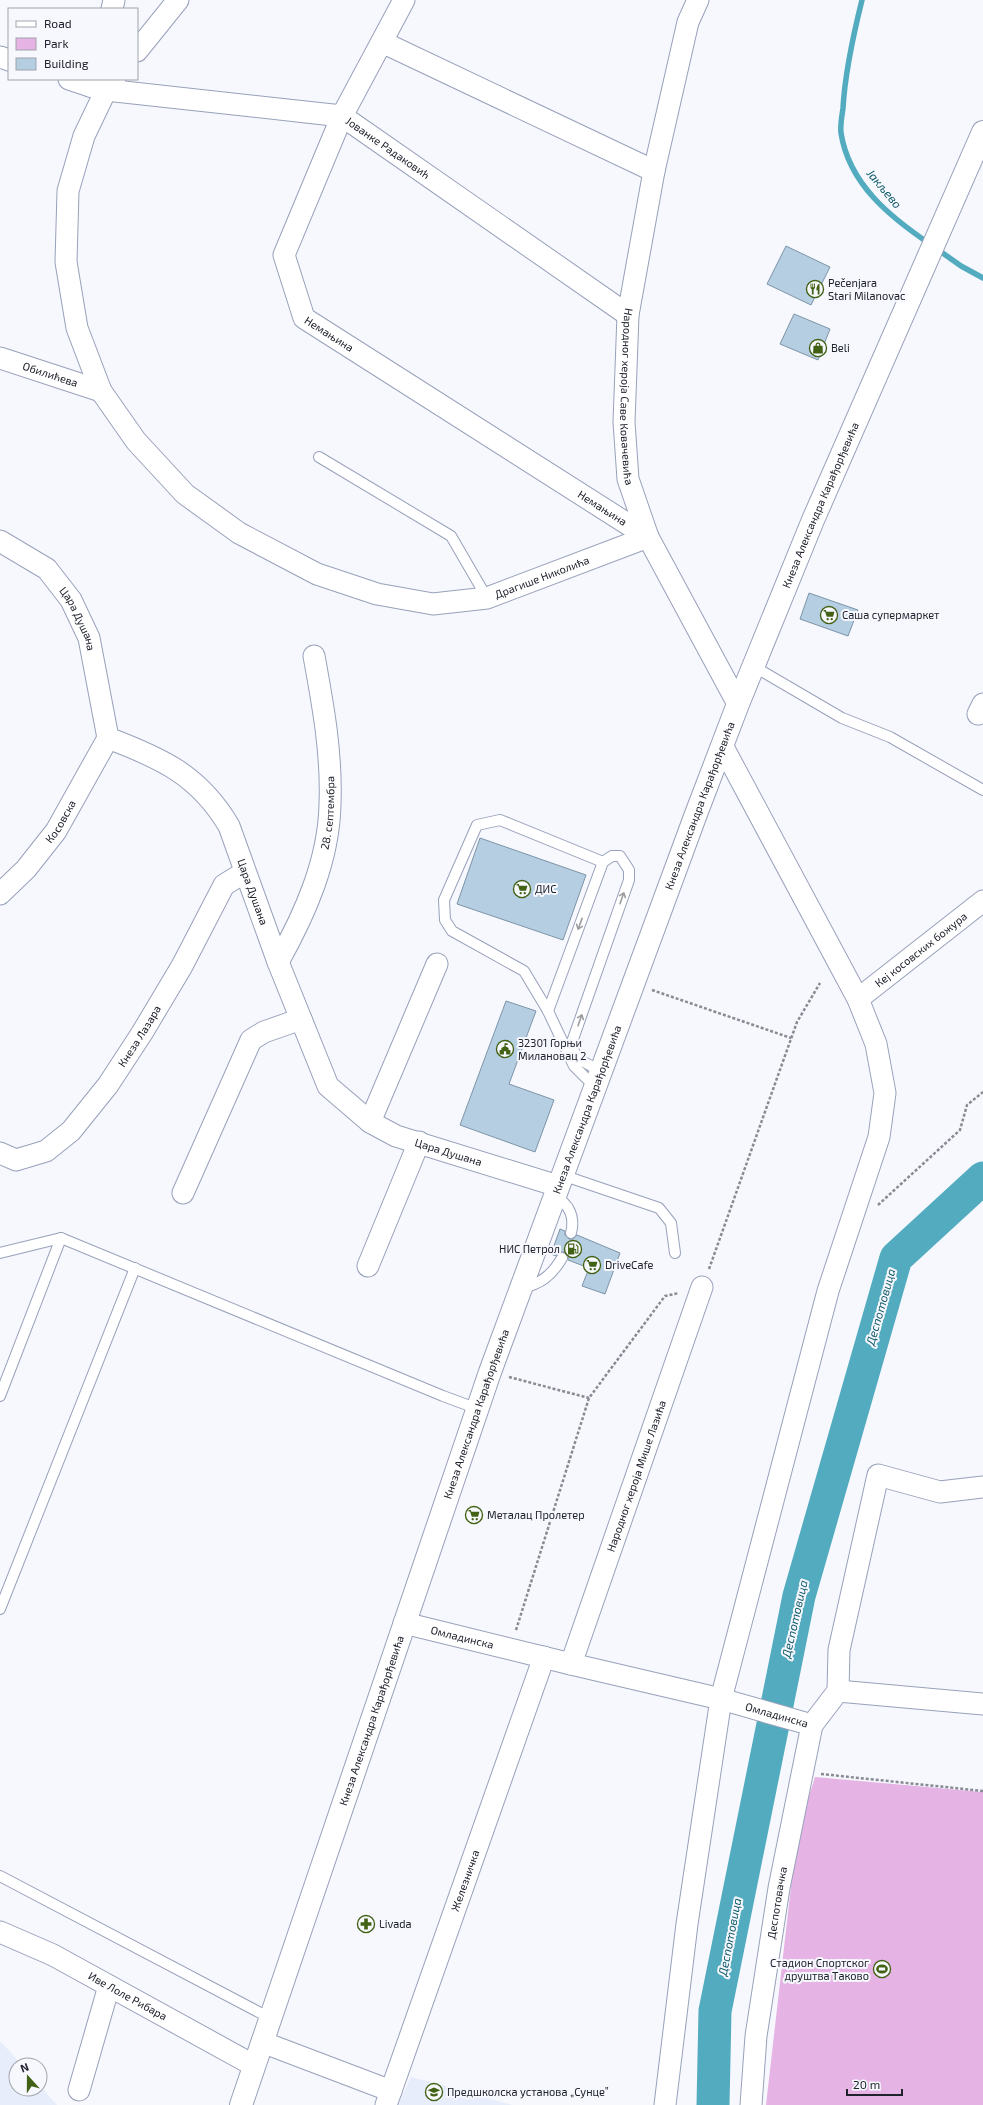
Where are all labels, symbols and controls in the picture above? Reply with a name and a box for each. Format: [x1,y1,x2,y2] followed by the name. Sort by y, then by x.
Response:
[8,8,138,80] legend
[44,16,72,30] text: Road
[44,36,69,50] text: Park
[44,56,89,70] text: Building
[344,114,432,181] street label: Јованке Радаковић
[864,165,905,211] water label: Јакљево
[828,276,905,302] place label: Pečenjara Stari Milanovac
[805,279,825,299] restaurant icon: Pečenjara Stari Milanovac
[618,307,637,487] street label: Народног хероја Саве Ковачевића
[302,313,356,354] street label: Немањина
[808,338,828,358] shop icon: Beli
[831,341,850,354] place label: Beli
[21,359,80,389] street label: Обилићева
[779,420,861,590] street label: Кнеза Александра Карађорђевића
[576,487,630,528] street label: Немањина
[493,553,591,601] street label: Драгише Николића
[57,584,98,652] street label: Цара Душана
[819,605,839,625] supermarket icon: Саша супермаркет
[842,608,940,622] place label: Саша супермаркет
[662,720,737,891] street label: Кнеза Александра Карађорђевића
[318,776,336,851] street label: 28. септембра
[42,797,78,845] street label: Косовска
[235,857,271,927] street label: Цара Душана
[512,879,532,899] supermarket icon: ДИС
[535,882,557,895] place label: ДИС
[619,892,627,904] one-way arrow
[872,909,969,989] street label: Кеј косовских божура
[576,917,583,930] one-way arrow
[115,1003,163,1069] street label: Кнеза Лазара
[576,1015,584,1027] one-way arrow
[549,1023,624,1195] street label: Кнеза Александра Карађорђевића
[518,1036,586,1062] place label: 32301 Горњи Милановац 2
[495,1039,515,1059] public building icon: 32301 Горњи Милановац 2
[414,1135,484,1168] street label: Цара Душана
[563,1239,583,1259] fuel station icon: НИС Петрол
[499,1242,560,1255] place label: НИС Петрол
[582,1255,602,1275] supermarket icon: DriveCafe
[605,1258,654,1271] place label: DriveCafe
[862,1267,898,1348] water label: Деспотовица
[440,1327,511,1500] street label: Кнеза Александра Карађорђевића
[604,1398,668,1553] street label: Народног хероја Мише Лазића
[464,1505,484,1525] supermarket icon: Металац Пролетер
[487,1508,585,1521] place label: Металац Пролетер
[778,1579,810,1660] water label: Деспотовица
[429,1623,495,1651] street label: Омладинска
[336,1634,406,1807] street label: Кнеза Александра Карађорђевића
[744,1699,810,1730] street label: Омладинска
[448,1848,481,1913] street label: Железничка
[764,1865,789,1940] street label: Деспотовачка
[714,1897,743,1978] water label: Деспотовица
[356,1914,376,1934] pharmacy icon: Livada
[379,1917,412,1930] place label: Livada
[770,1956,869,1983] place label: Стадион Спортског друштва Таково
[872,1959,892,1979] sports icon: Стадион Спортског друштва Таково
[86,1969,170,2023] street label: Иве Лоле Рибара
[8,2057,48,2097] north arrow
[18,2060,30,2075] text: N
[847,2071,902,2097] scale bar
[853,2077,880,2091] text: 20 m
[424,2082,444,2102] school or university icon: Предшколска установа „Сунце”
[447,2085,609,2099] place label: Предшколска установа „Сунце”

